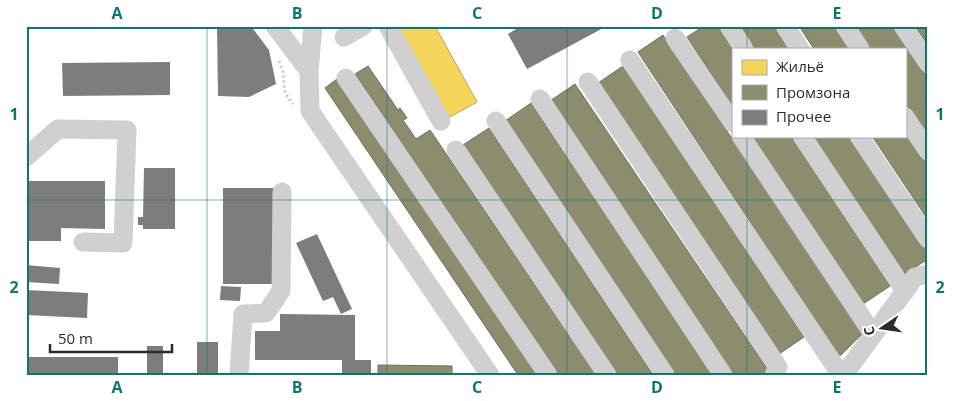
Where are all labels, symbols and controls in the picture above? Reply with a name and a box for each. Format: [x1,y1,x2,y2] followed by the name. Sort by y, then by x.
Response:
[111,2,123,24] text: A
[292,2,302,24] text: B
[472,2,482,24] text: C
[651,2,663,24] text: D
[833,2,842,24] text: E
[732,48,906,138] legend
[776,56,824,76] text: Жильё
[776,82,850,102] text: Промзона
[9,103,19,125] text: 1
[935,103,945,125] text: 1
[776,106,831,126] text: Прочее
[9,276,19,298] text: 2
[935,276,945,298] text: 2
[856,304,906,354] north arrow
[50,321,172,353] scale bar
[859,324,879,338] text: С
[58,328,93,348] text: 50 m
[111,376,123,398] text: A
[292,376,302,398] text: B
[472,376,482,398] text: C
[651,376,663,398] text: D
[833,376,842,398] text: E

